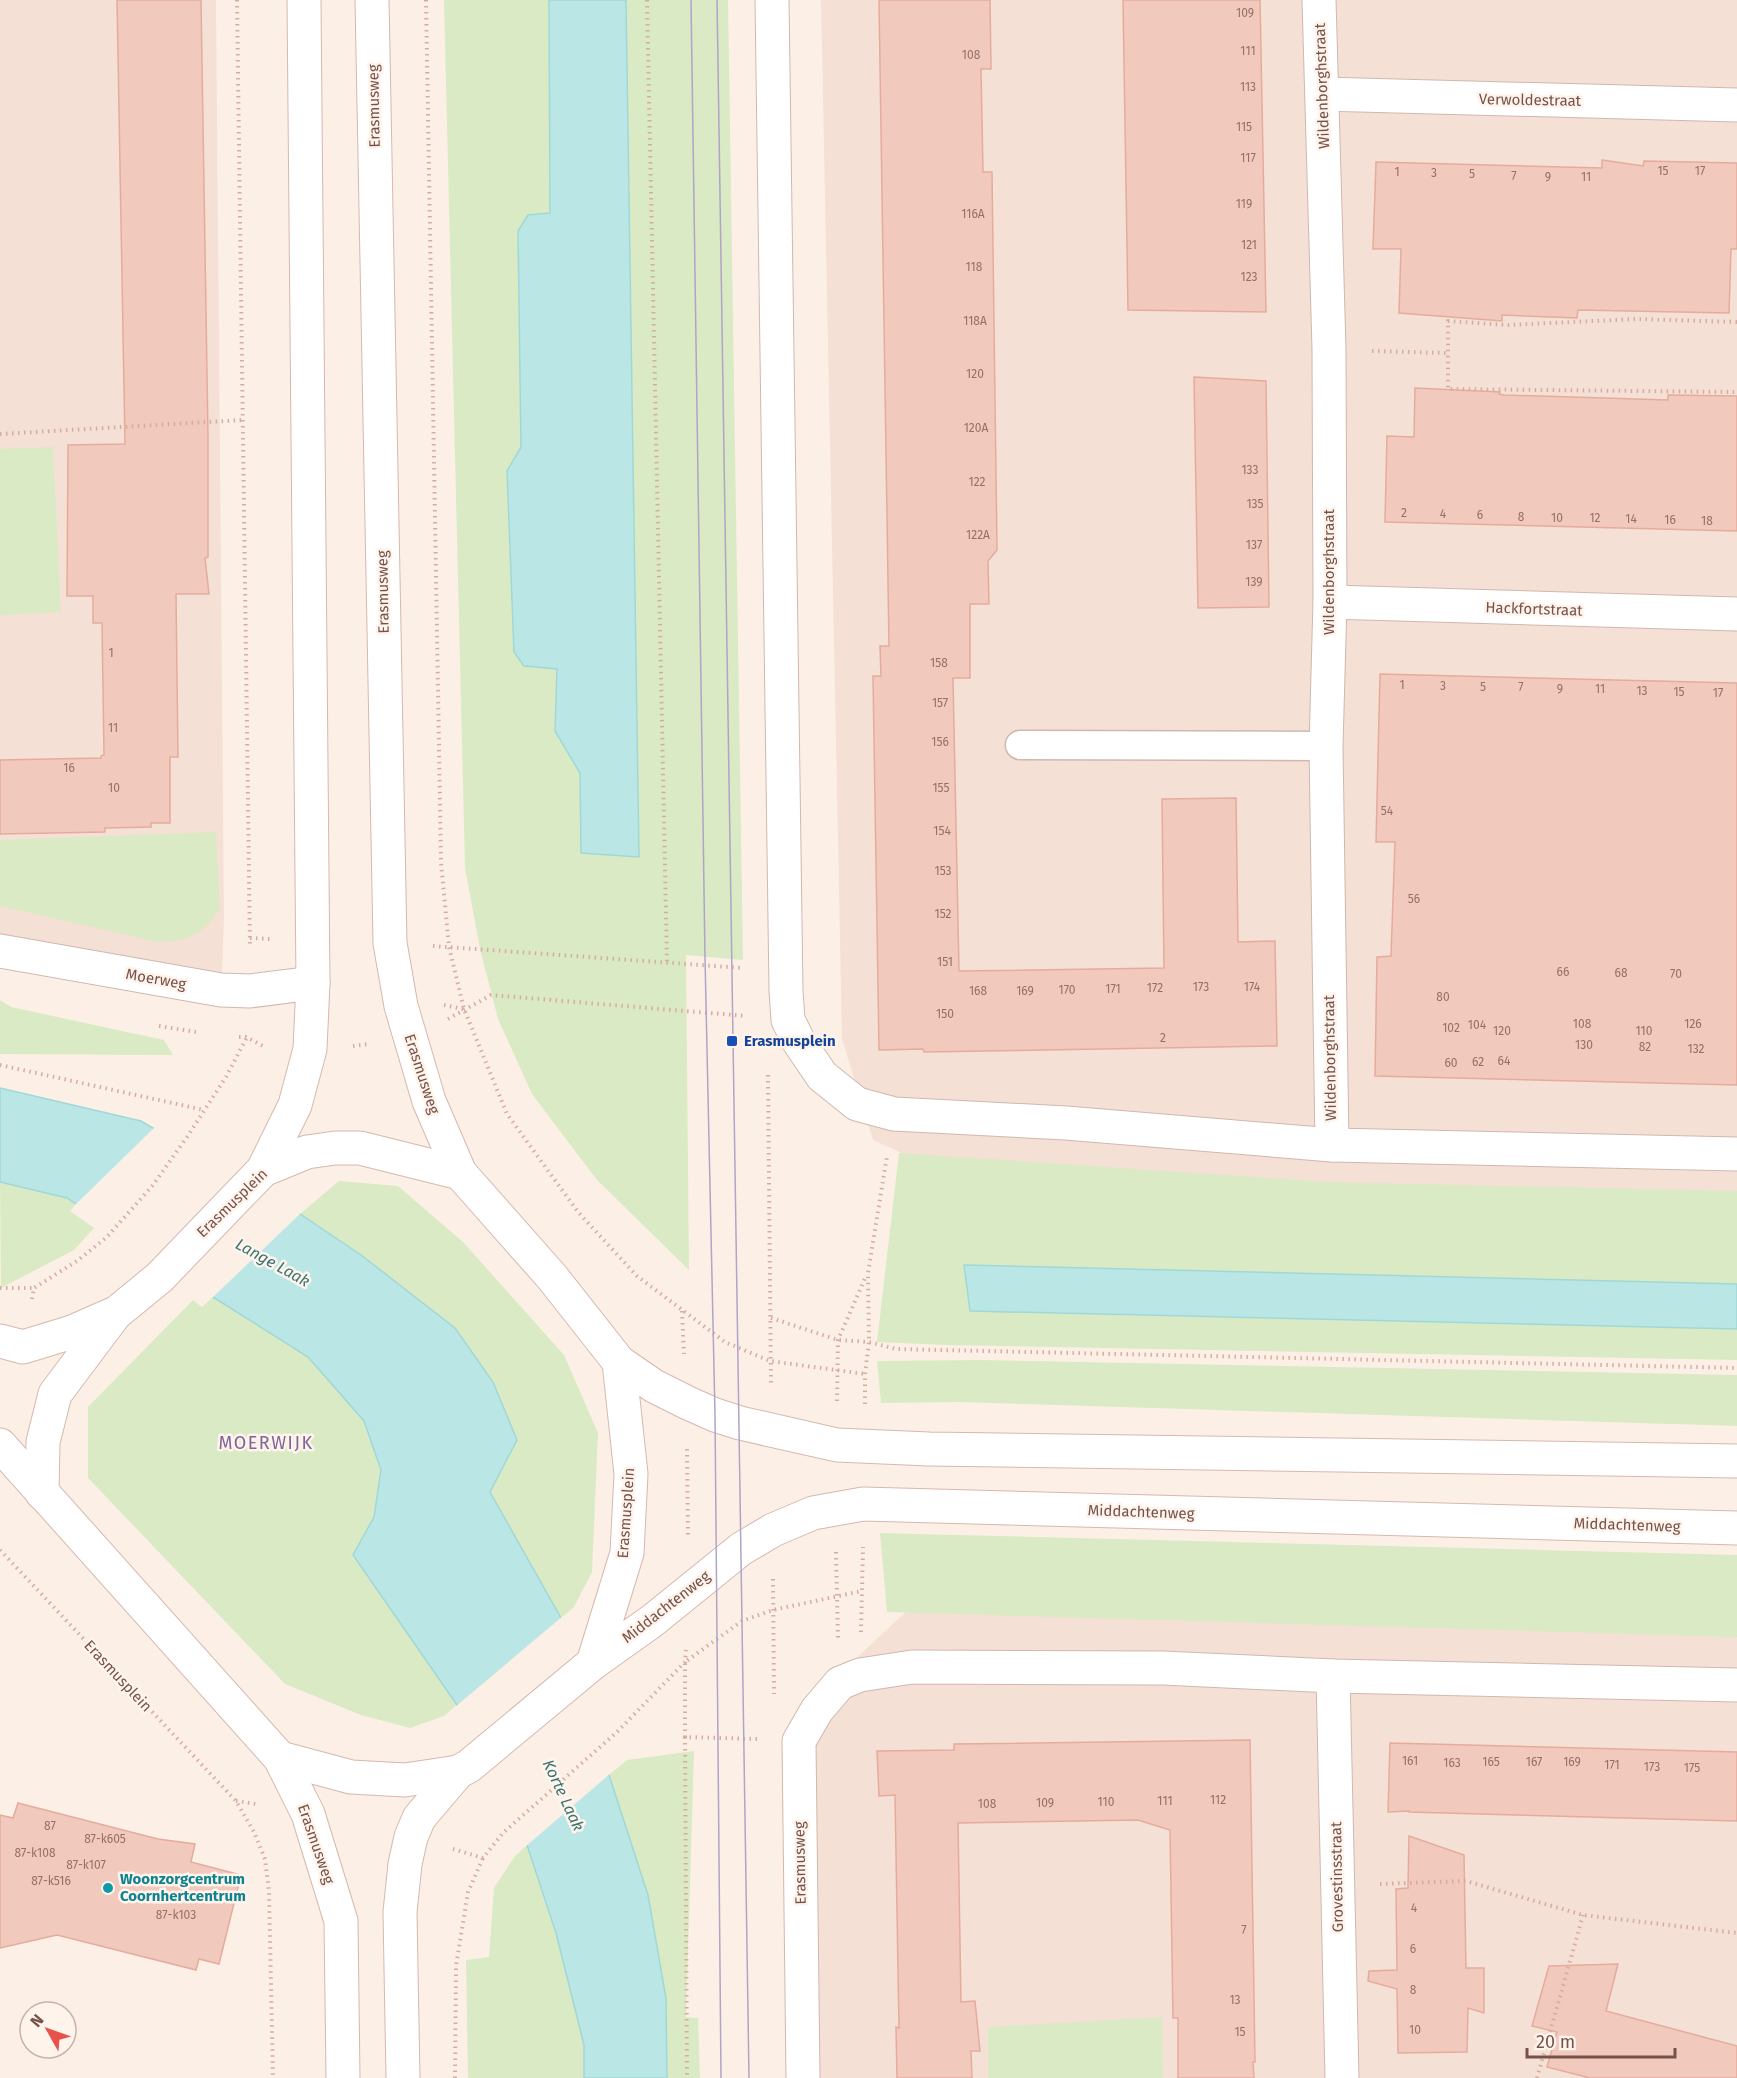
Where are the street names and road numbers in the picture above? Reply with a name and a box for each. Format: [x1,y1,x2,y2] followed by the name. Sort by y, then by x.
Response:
[1311,22,1333,149] street label: Wildenborghstraat
[364,64,384,148] street label: Erasmusweg
[1479,90,1582,110] street label: Verwoldestraat
[1320,508,1338,635] street label: Wildenborghstraat
[373,550,393,634] street label: Erasmusweg
[1485,598,1584,620] street label: Hackfortstraat
[124,965,188,993] street label: Moerweg
[1320,994,1340,1121] street label: Wildenborghstraat
[401,1032,444,1117] street label: Erasmusweg
[193,1165,271,1241] street label: Erasmusplein
[614,1467,638,1559] street label: Erasmusplein
[1087,1501,1195,1523] street label: Middachtenweg
[1573,1514,1681,1536] street label: Middachtenweg
[618,1567,714,1647] street label: Middachtenweg
[80,1637,156,1715] street label: Erasmusplein
[294,1802,338,1887] street label: Erasmusweg
[790,1821,810,1905] street label: Erasmusweg
[1327,1821,1347,1932] street label: Grovestinsstraat

